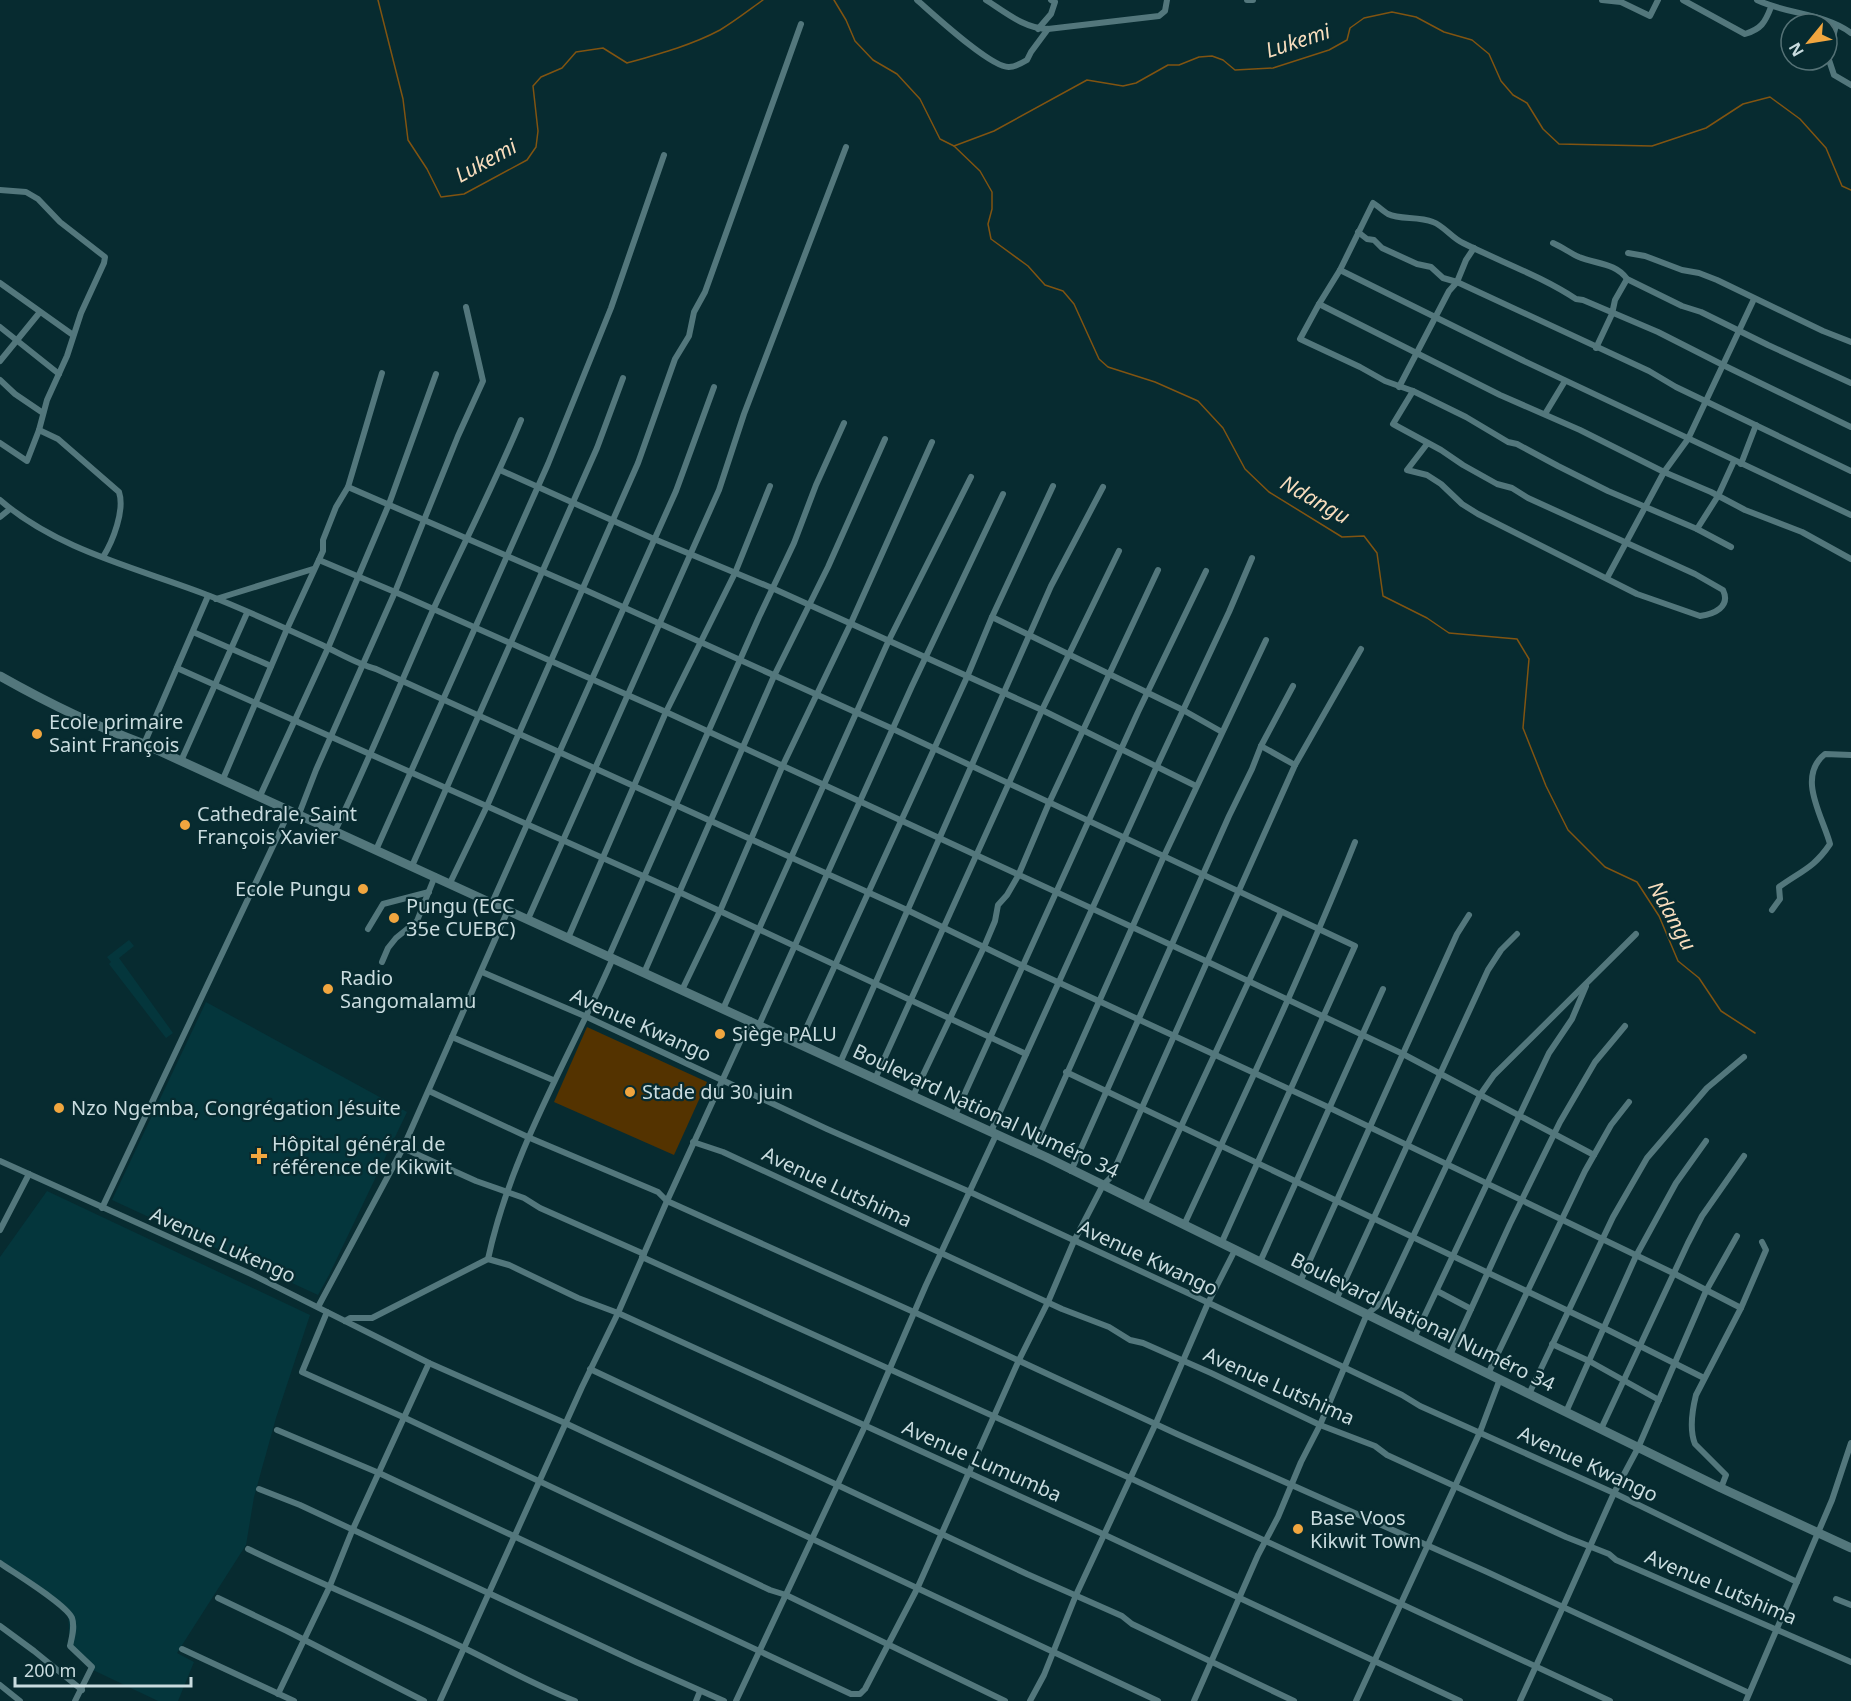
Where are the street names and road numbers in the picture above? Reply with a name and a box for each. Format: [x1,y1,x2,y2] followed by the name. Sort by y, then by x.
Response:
[567,981,716,1068] street label: Avenue Kwango
[849,1037,1124,1184] street label: Boulevard National Numéro 34
[758,1140,917,1233] street label: Avenue Lutshima
[146,1200,300,1289] street label: Avenue Lukengo
[1074,1213,1223,1302] street label: Avenue Kwango
[1287,1246,1560,1398] street label: Boulevard National Numéro 34
[1199,1340,1359,1431] street label: Avenue Lutshima
[898,1413,1066,1508] street label: Avenue Lumumba
[1514,1419,1663,1508] street label: Avenue Kwango
[1641,1542,1801,1631] street label: Avenue Lutshima

